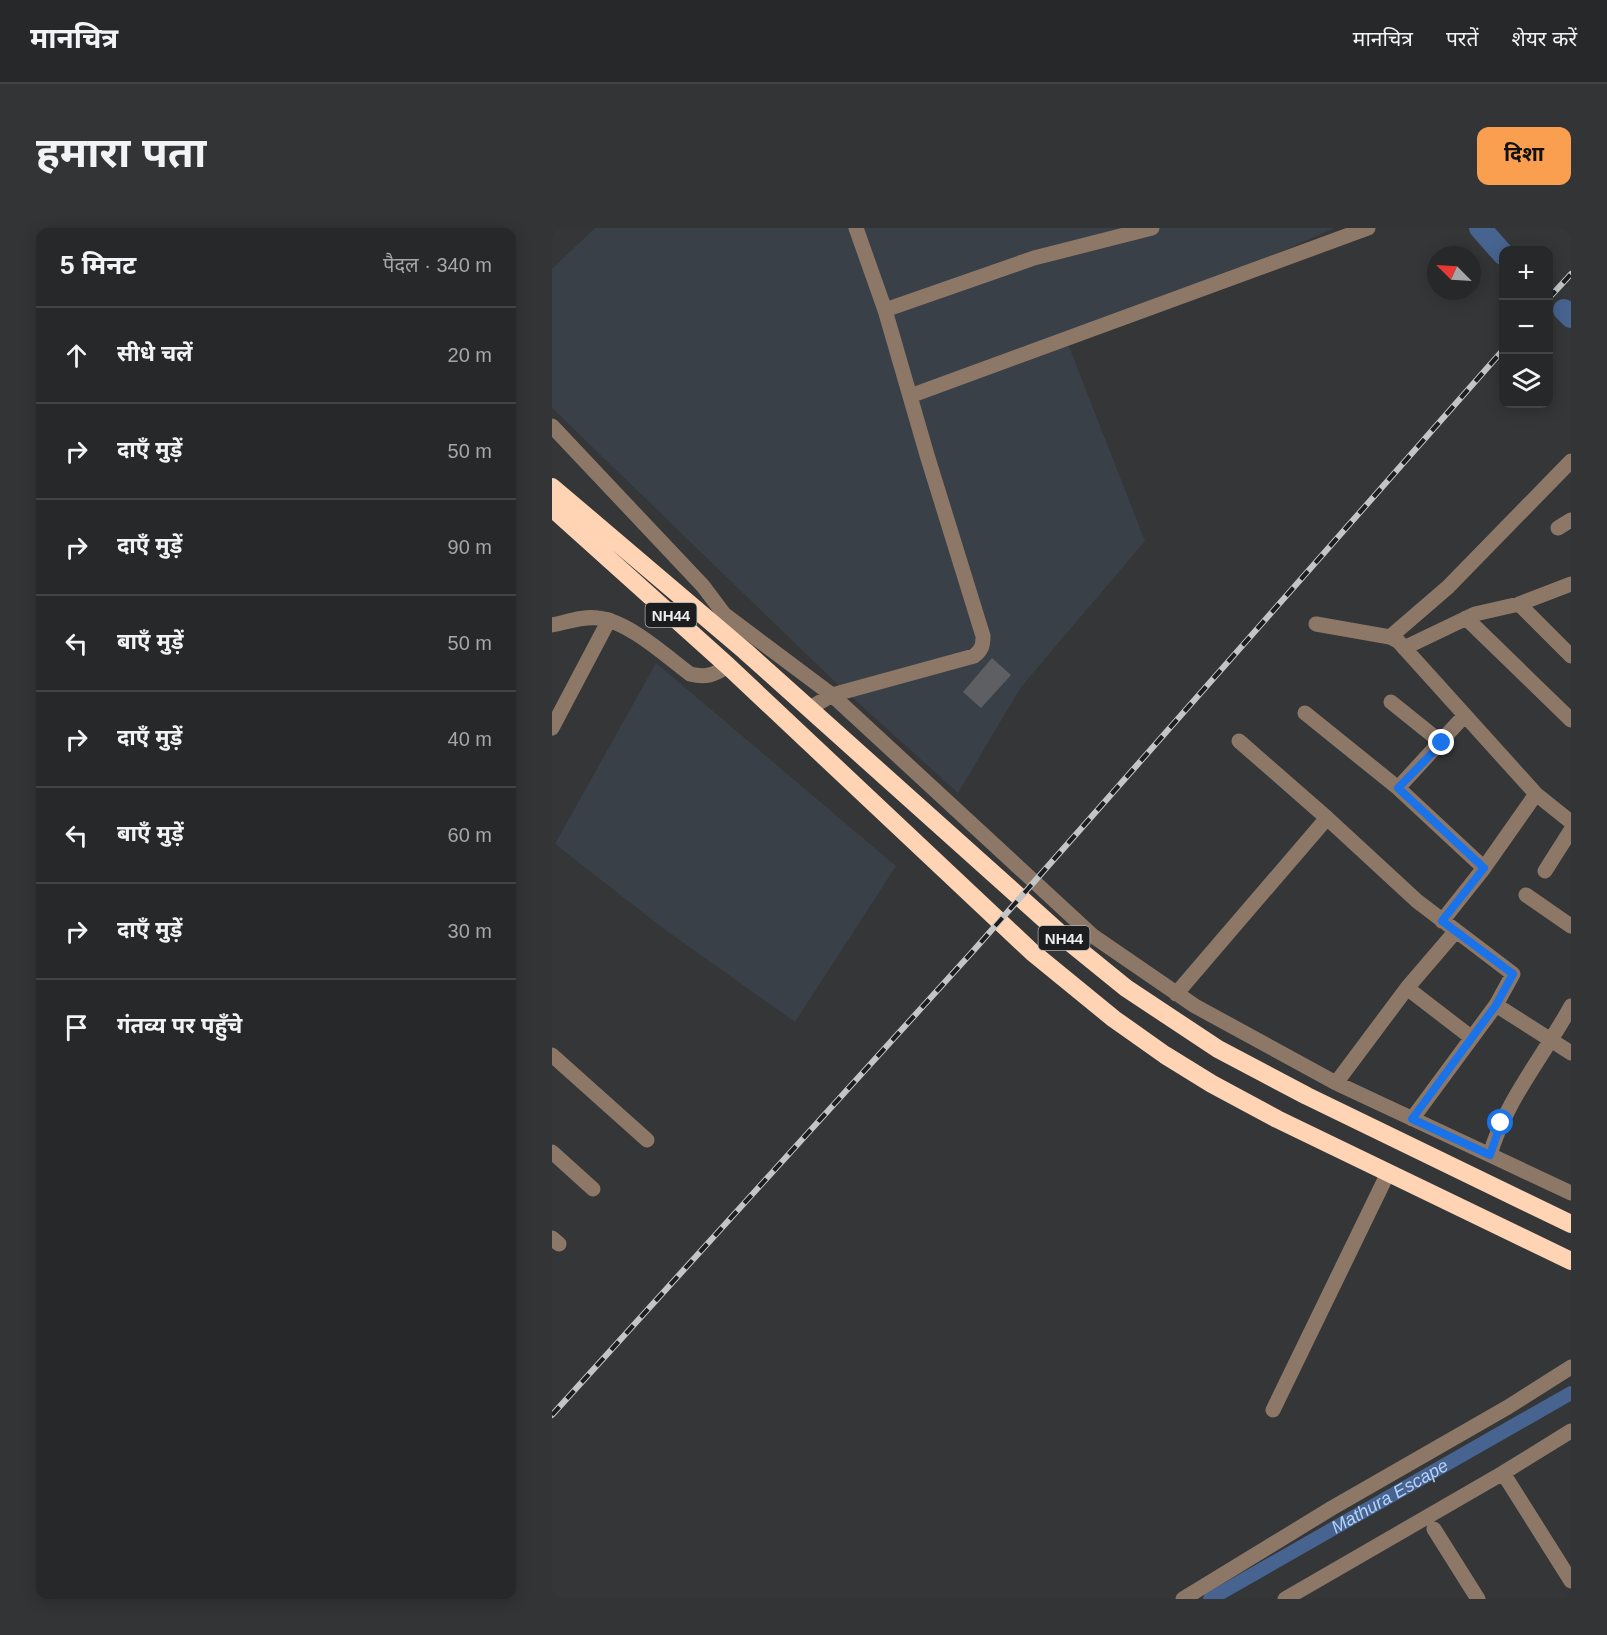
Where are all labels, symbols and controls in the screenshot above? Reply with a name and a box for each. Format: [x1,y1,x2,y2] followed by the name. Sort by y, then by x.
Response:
[30,23,118,54] text: मानचित्र
[1353,27,1413,50] text: मानचित्र
[1446,27,1478,50] text: परतें
[1511,27,1577,50] text: शेयर करें
[1477,127,1571,185] button: दिशा
[36,129,206,176] text: हमारा पता
[1427,246,1481,300] north arrow
[1499,246,1553,408] map controls
[1499,246,1553,300] button: +
[60,250,136,280] text: 5 मिनट
[383,254,492,276] text: पैदल · 340 m
[1499,300,1553,354] button: −
[60,339,93,372] icon: ahead
[117,341,192,366] text: सीधे चलें
[448,344,492,366] text: 20 m
[1499,354,1553,408] button: layers
[60,435,93,468] icon: right
[117,437,182,462] text: दाएँ मुड़ें
[448,440,492,462] text: 50 m
[60,531,93,564] icon: right
[117,533,182,558] text: दाएँ मुड़ें
[448,536,492,558] text: 90 m
[646,603,696,627] road number: NH44
[60,627,93,660] icon: left
[117,629,183,654] text: बाएँ मुड़ें
[448,632,492,654] text: 50 m
[60,723,93,756] icon: right
[117,725,182,750] text: दाएँ मुड़ें
[448,728,492,750] text: 40 m
[1428,729,1454,755] route end
[60,819,93,852] icon: left
[117,821,183,846] text: बाएँ मुड़ें
[448,824,492,846] text: 60 m
[60,915,93,948] icon: right
[117,917,182,942] text: दाएँ मुड़ें
[448,920,492,942] text: 30 m
[1038,926,1090,950] road number: NH44
[60,1011,93,1044] icon: arrive
[117,1013,242,1038] text: गंतव्य पर पहुँचे
[1487,1109,1513,1135] route start
[1328,1455,1452,1538] water label: Mathura Escape

